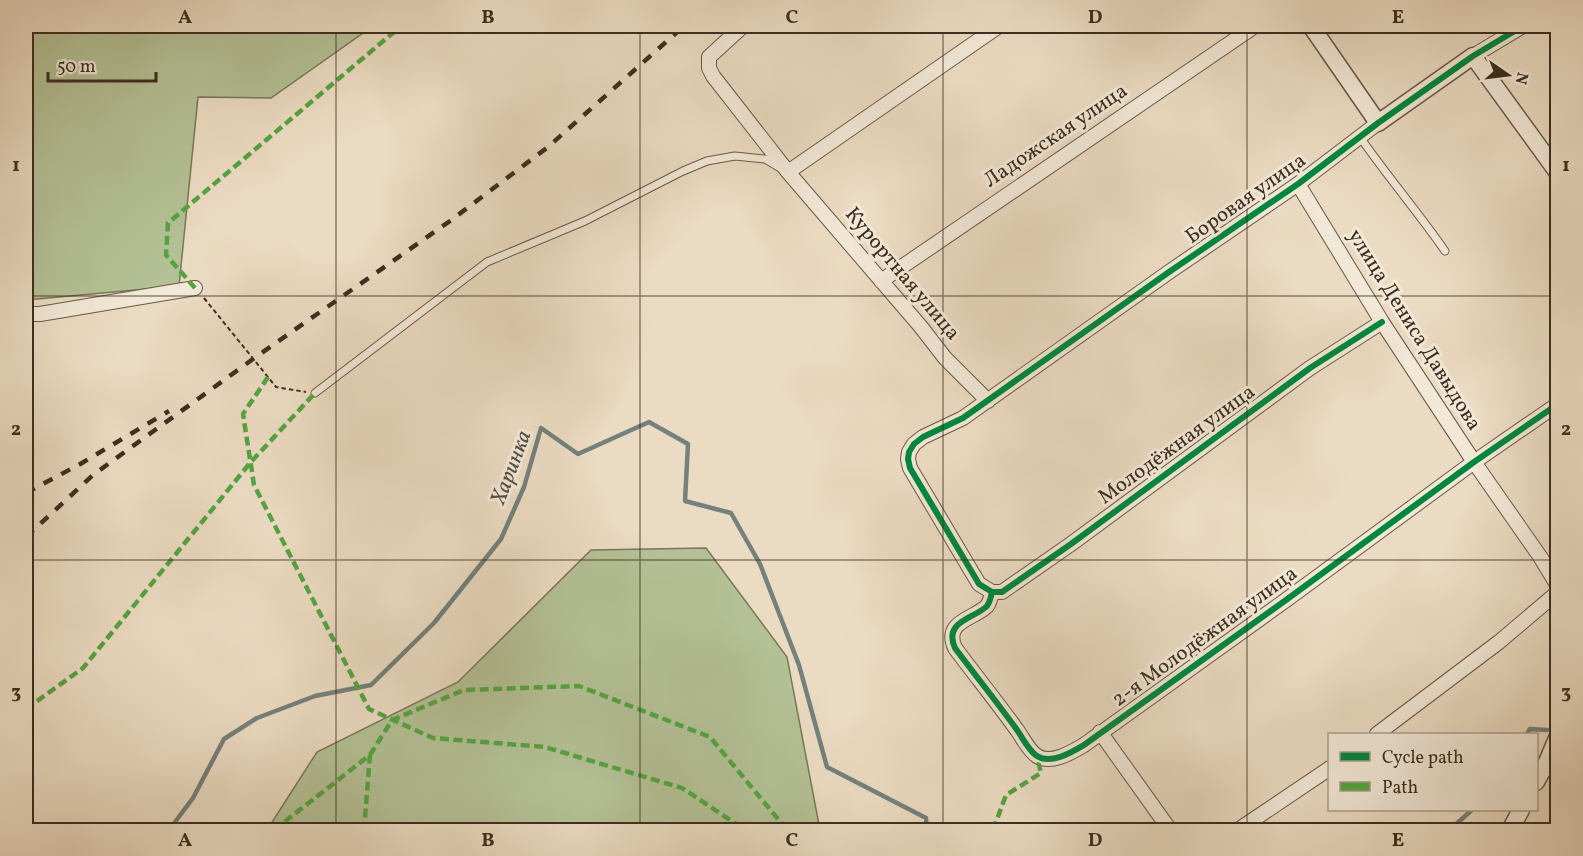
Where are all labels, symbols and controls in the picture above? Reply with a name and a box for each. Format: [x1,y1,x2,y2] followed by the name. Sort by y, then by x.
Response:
[178,4,192,32] text: A
[481,4,495,32] text: B
[786,4,799,32] text: C
[1088,4,1102,32] text: D
[1392,4,1404,32] text: E
[48,45,156,83] scale bar
[1478,45,1538,105] north arrow
[57,55,96,80] text: 50 m
[1508,70,1533,87] text: N
[978,77,1134,195] street label: Ладожская улица
[1180,147,1312,251] street label: Боровая улица
[12,152,20,180] text: 1
[1562,152,1570,180] text: 1
[838,201,966,347] street label: Курортная улица
[1340,224,1488,436] street label: улица Дениса Давыдова
[1093,378,1261,512] street label: Молодёжная улица
[11,416,21,444] text: 2
[1561,416,1571,444] text: 2
[483,426,540,511] water label: Харинка
[1106,560,1304,714] street label: 2-я Молодёжная улица
[11,679,21,707] text: 3
[1561,679,1571,707] text: 3
[1328,733,1538,811] legend
[1382,746,1464,771] text: Cycle path
[1382,776,1418,801] text: Path
[178,827,192,855] text: A
[481,827,495,855] text: B
[786,827,799,855] text: C
[1088,827,1102,855] text: D
[1392,827,1404,855] text: E

